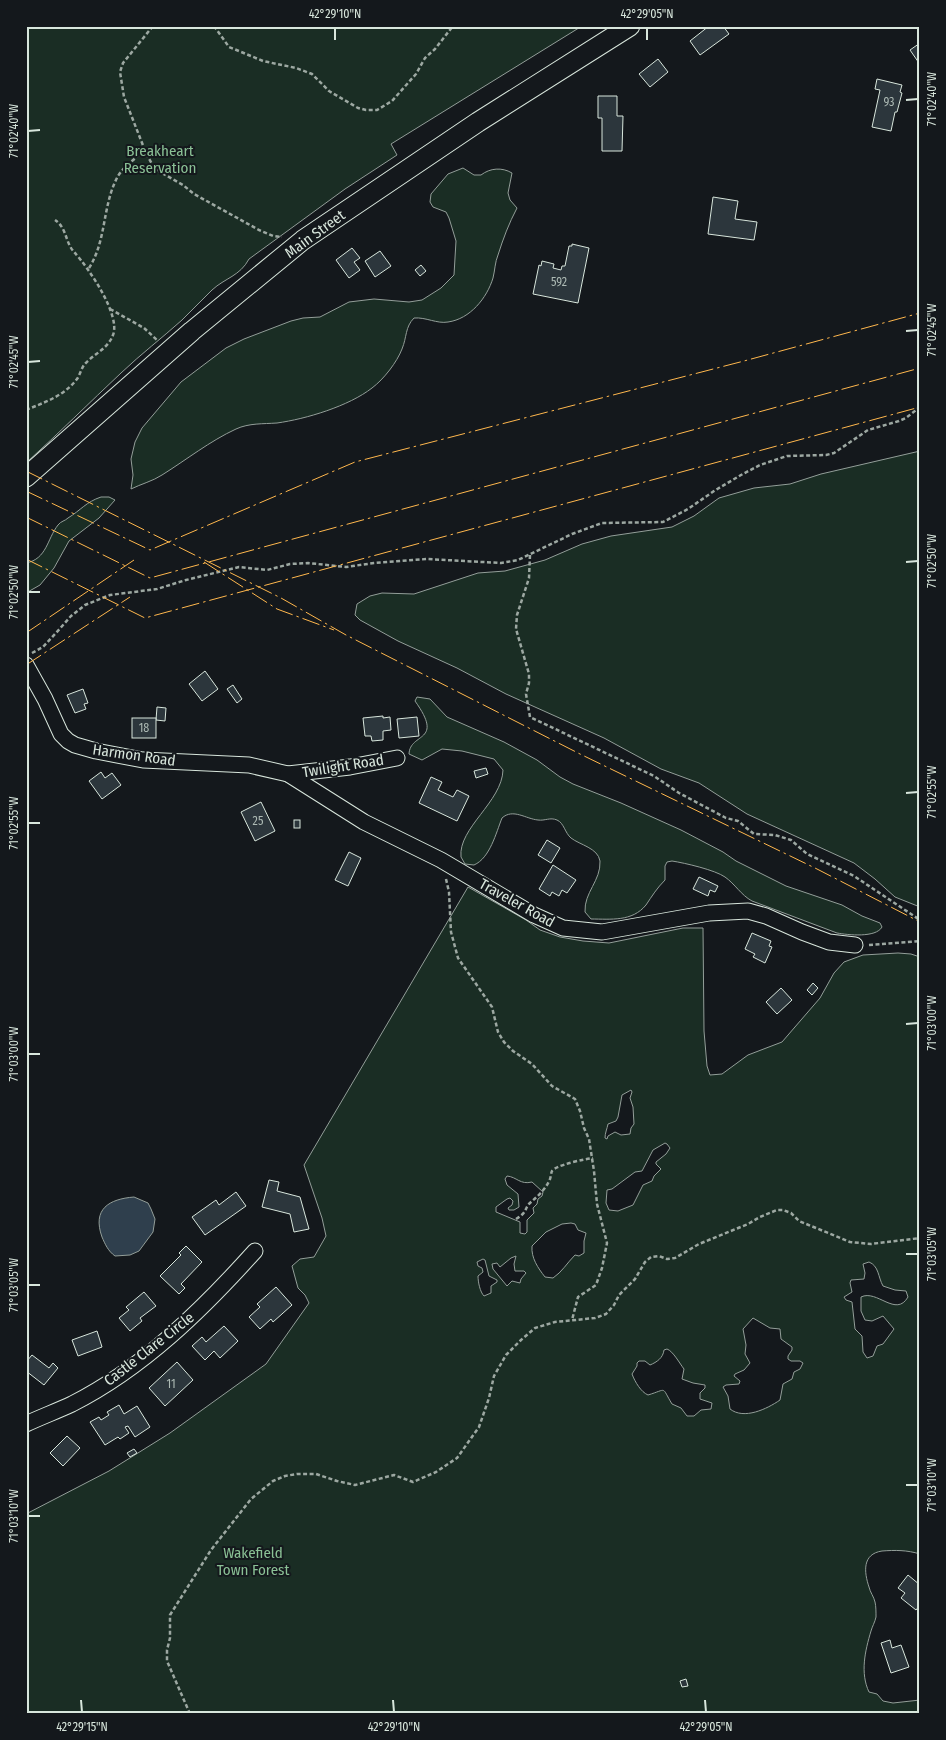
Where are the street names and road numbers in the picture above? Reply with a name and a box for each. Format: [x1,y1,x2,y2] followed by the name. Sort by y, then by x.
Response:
[281,206,349,262] street label: Main Street
[91,740,177,770] street label: Harmon Road
[301,751,385,781] street label: Twilight Road
[476,875,558,931] street label: Traveler Road
[100,1308,198,1390] street label: Castle Clare Circle

